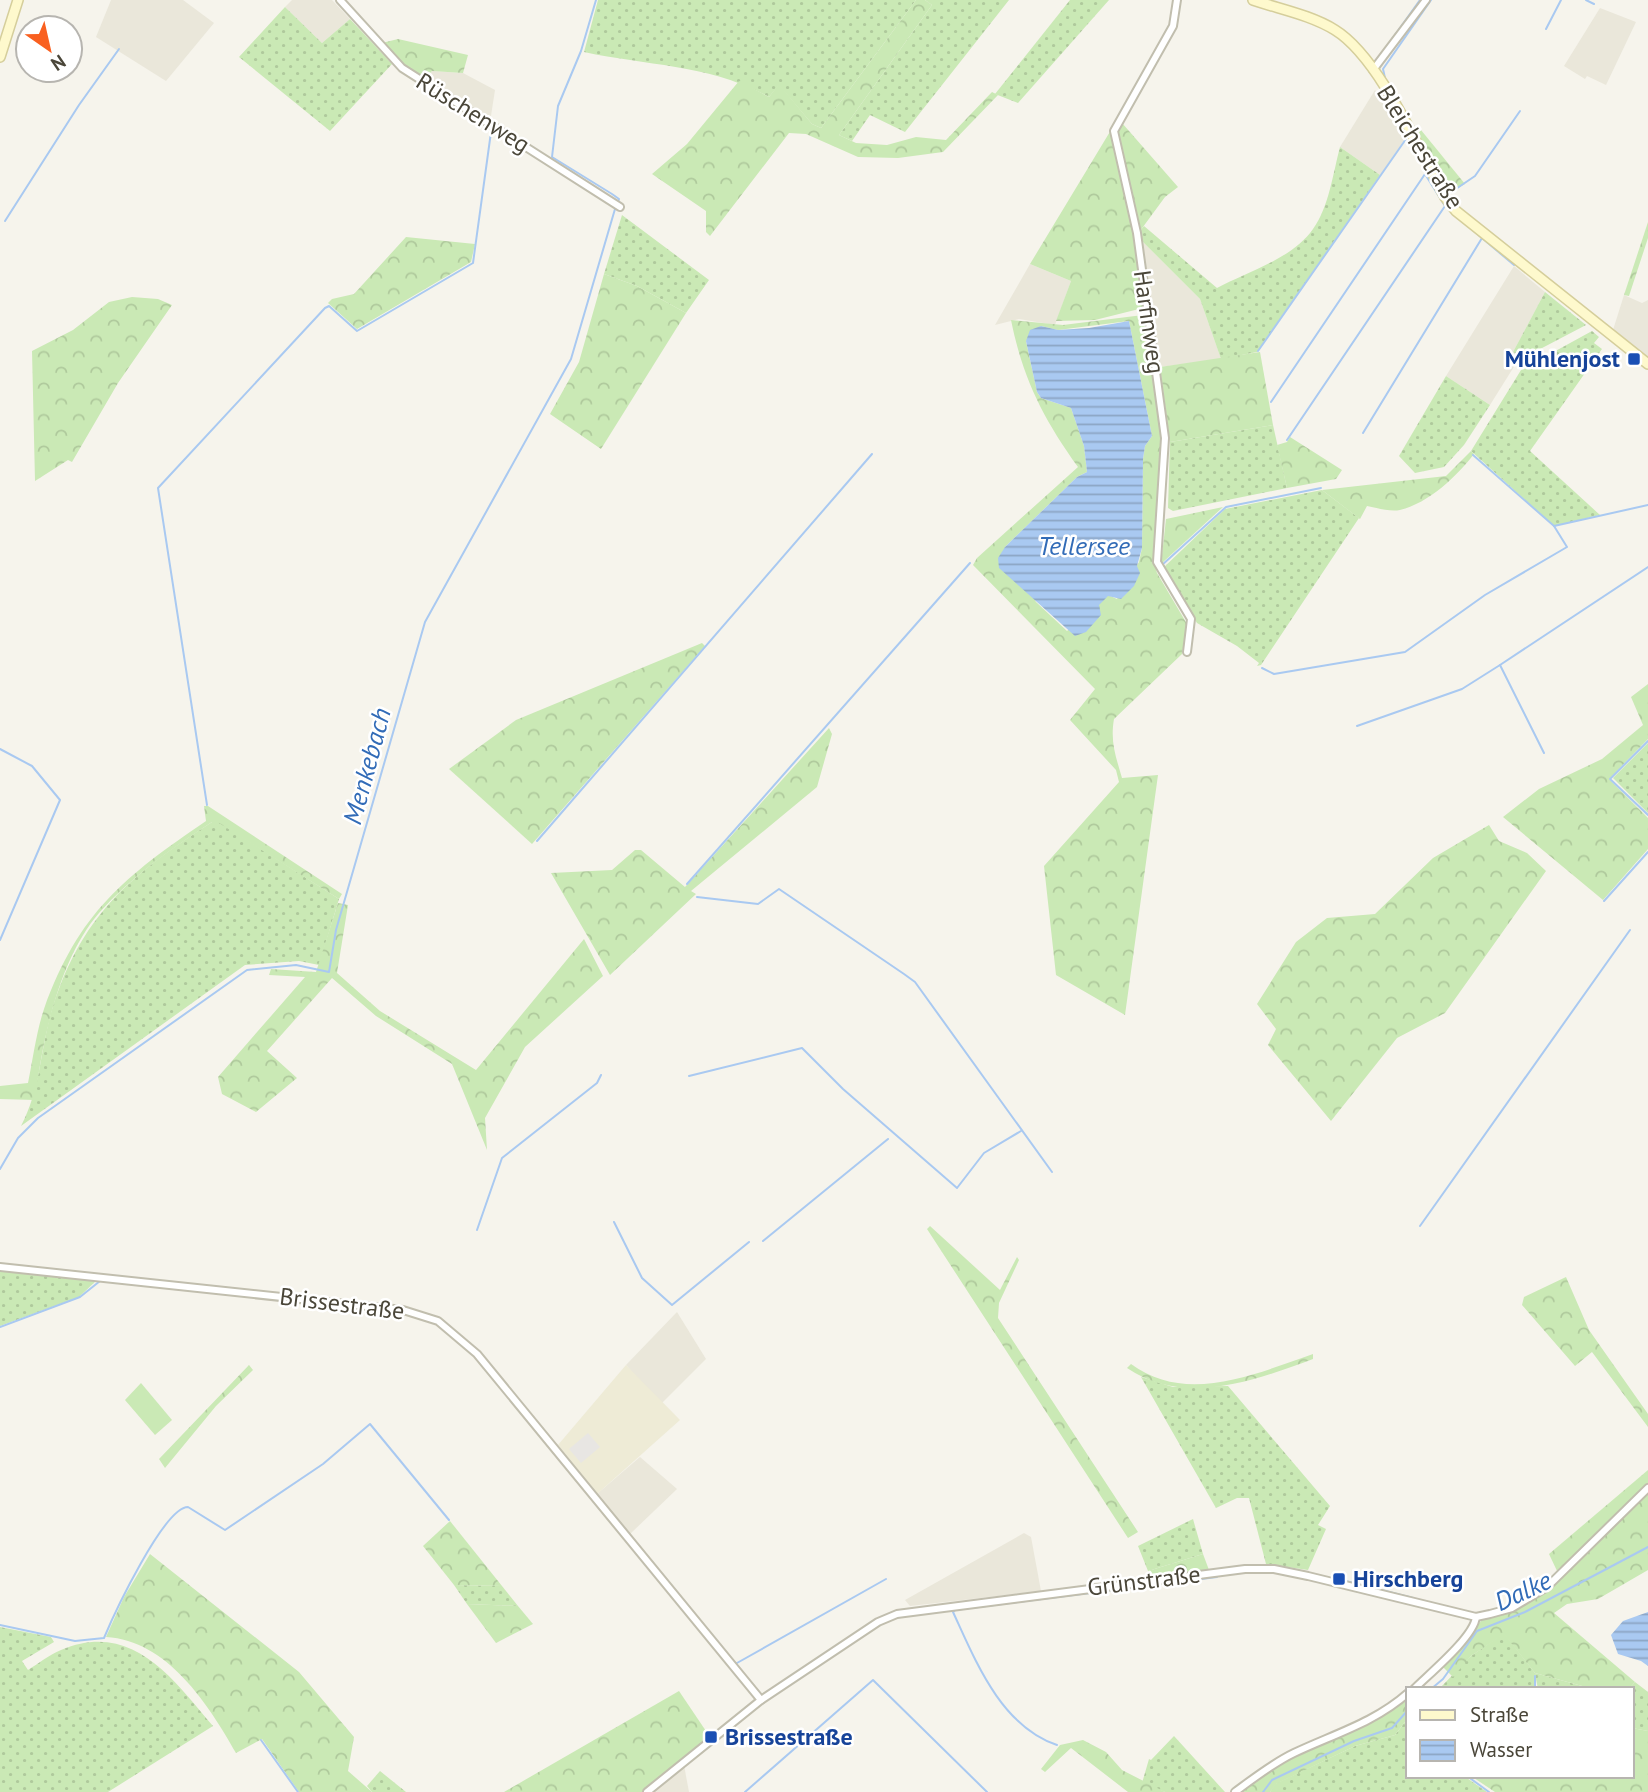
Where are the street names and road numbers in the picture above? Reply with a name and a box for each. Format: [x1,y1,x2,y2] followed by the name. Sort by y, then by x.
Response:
[411,65,536,160] street label: Rüschenweg
[1370,79,1471,215] street label: Bleichestraße
[1127,268,1172,376] street label: Harfinweg
[278,1280,406,1327] street label: Brissestraße
[1086,1558,1202,1603] street label: Grünstraße

